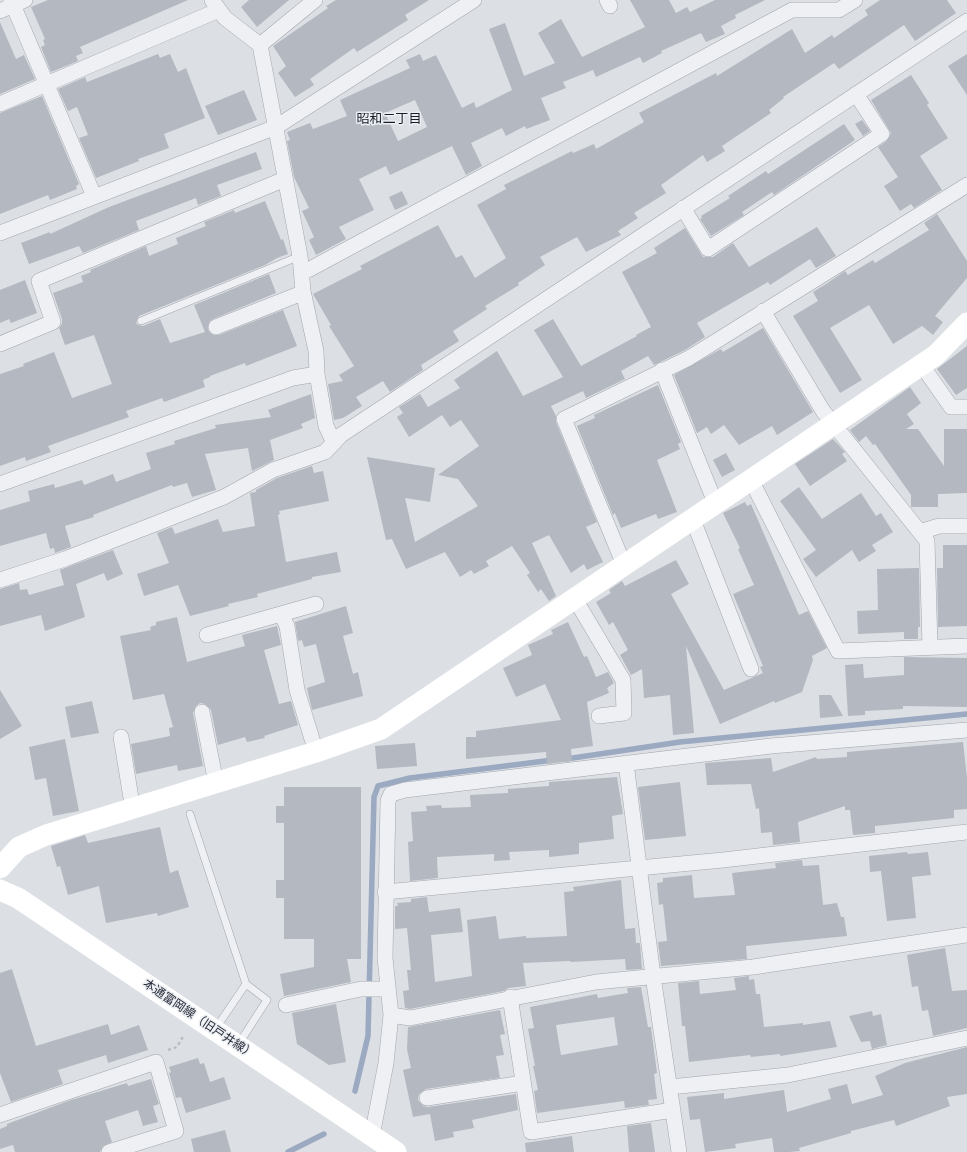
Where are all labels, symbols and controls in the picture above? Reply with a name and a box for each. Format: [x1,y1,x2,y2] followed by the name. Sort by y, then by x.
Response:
[357,111,421,127] district label: 昭和二丁目
[140,976,258,1062] street label: 本通富岡線（旧戸井線）

